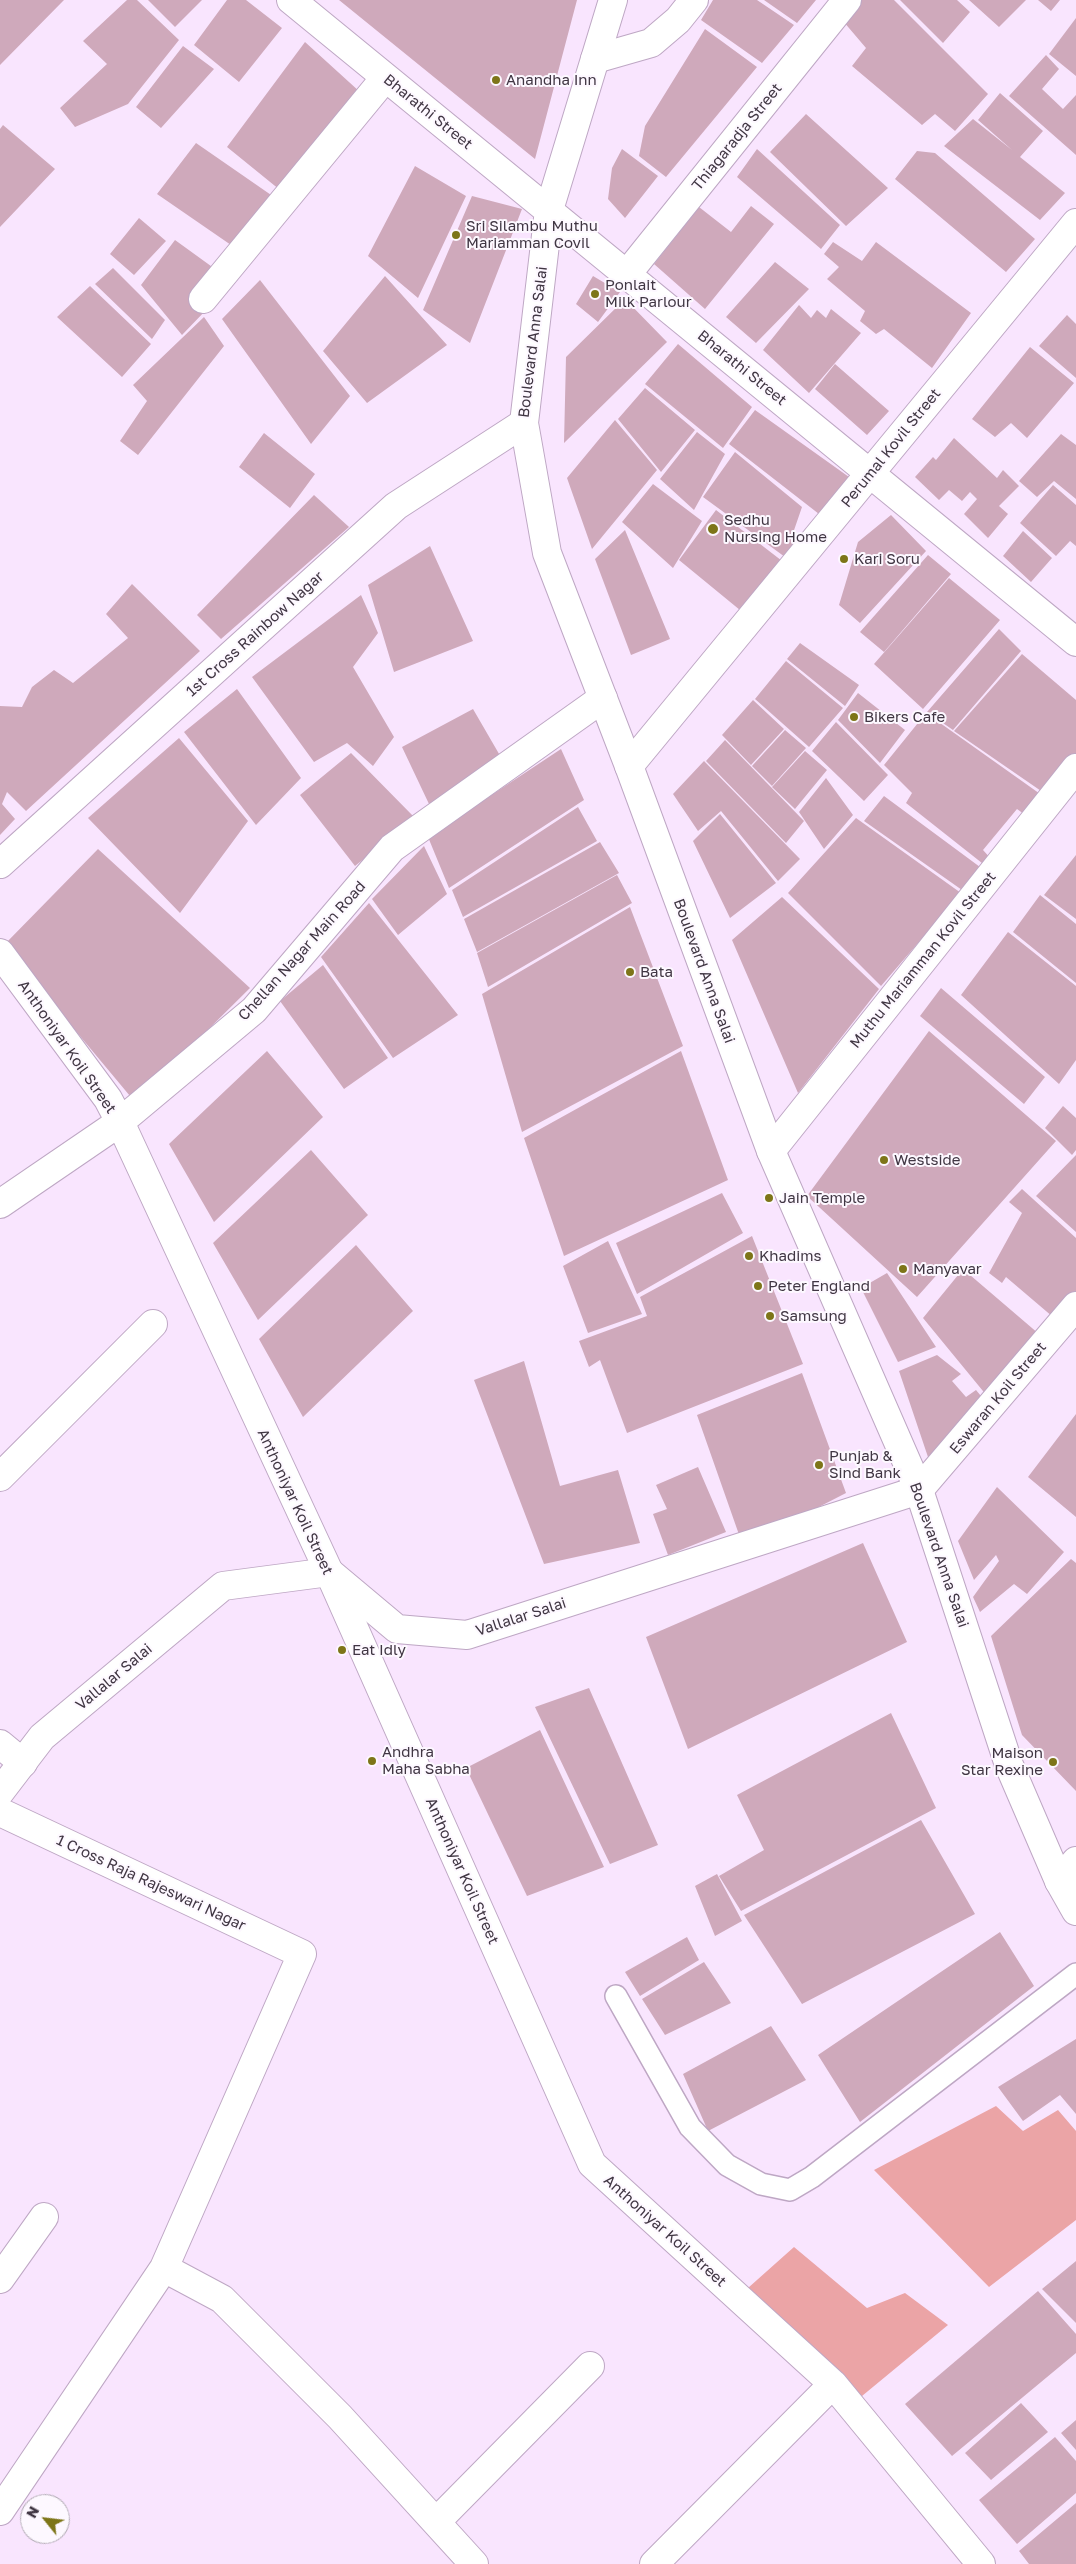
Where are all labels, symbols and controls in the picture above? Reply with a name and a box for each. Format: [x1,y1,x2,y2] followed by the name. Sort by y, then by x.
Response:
[380,71,476,153] street label: Bharathi Street
[506,71,597,89] place label: Anandha Inn
[490,74,502,86] marker: Anandha Inn
[688,80,786,194] street label: Thiagaradja Street
[466,217,598,252] place label: Sri Silambu Muthu Mariamman Covil
[450,229,462,241] marker: Sri Silambu Muthu Mariamman Covil
[515,265,551,419] street label: Boulevard Anna Salai
[605,276,692,311] place label: Ponlait Milk Parlour
[589,288,601,300] marker: Ponlait Milk Parlour
[694,327,790,409] street label: Bharathi Street
[838,385,944,511] street label: Perumal Kovil Street
[724,511,827,546] place label: Sedhu Nursing Home
[706,522,720,536] marker: Sedhu Nursing Home
[854,550,920,568] place label: Kari Soru
[838,553,850,565] marker: Kari Soru
[183,568,327,700] street label: 1st Cross Rainbow Nagar
[864,708,945,726] place label: Bikers Cafe
[848,711,860,723] marker: Bikers Cafe
[846,868,1000,1052] street label: Muthu Mariamman Kovil Street
[235,878,369,1024] street label: Chellan Nagar Main Road
[669,896,739,1046] street label: Boulevard Anna Salai
[640,963,673,981] place label: Bata
[624,966,636,978] marker: Bata
[14,977,120,1117] street label: Anthoniyar Koil Street
[894,1151,960,1169] place label: Westside
[878,1154,890,1166] marker: Westside
[779,1189,865,1207] place label: Jain Temple
[763,1192,775,1204] marker: Jain Temple
[759,1247,822,1265] place label: Khadims
[743,1250,755,1262] marker: Khadims
[913,1260,982,1278] place label: Manyavar
[897,1263,909,1275] marker: Manyavar
[768,1277,870,1295] place label: Peter England
[752,1280,764,1292] marker: Peter England
[780,1307,847,1325] place label: Samsung
[764,1310,776,1322] marker: Samsung
[946,1338,1050,1458] street label: Eswaran Koil Street
[253,1426,337,1578] street label: Anthoniyar Koil Street
[829,1447,901,1482] place label: Punjab & Sind Bank
[813,1459,825,1471] marker: Punjab & Sind Bank
[906,1480,972,1630] street label: Boulevard Anna Salai
[474,1594,568,1640] street label: Vallalar Salai
[72,1640,156,1714] street label: Vallalar Salai
[352,1641,406,1659] place label: Eat Idly
[336,1644,348,1656] marker: Eat Idly
[382,1743,470,1778] place label: Andhra Maha Sabha
[961,1744,1043,1779] place label: Maison Star Rexine
[366,1755,378,1767] marker: Andhra Maha Sabha
[1047,1756,1059,1768] marker: Maison Star Rexine
[422,1795,502,1947] street label: Anthoniyar Koil Street
[53,1831,249,1935] street label: 1 Cross Raja Rajeswari Nagar
[600,2171,730,2291] street label: Anthoniyar Koil Street
[20,2494,70,2544] north arrow
[22,2503,42,2521] text: N

